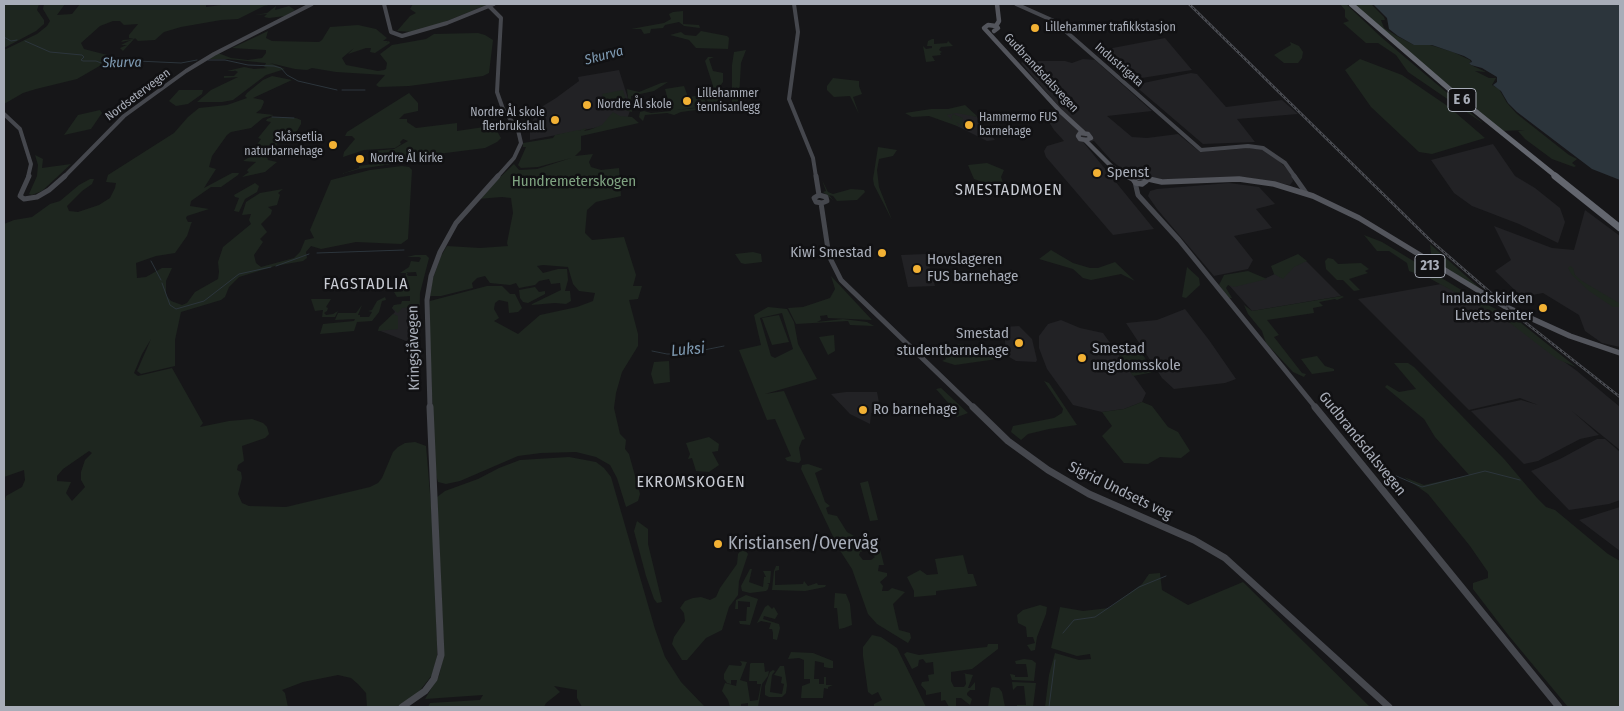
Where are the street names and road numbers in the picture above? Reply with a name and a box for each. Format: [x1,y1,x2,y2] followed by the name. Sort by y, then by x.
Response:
[1001,31,1081,115] street label: Gudbrandsdalsvegen
[1092,40,1146,90] street label: Industrigata
[103,66,173,124] street label: Nordsetervegen
[1448,88,1476,112] road number: E 6
[1415,255,1445,278] road number: 213
[404,305,424,391] street label: Kringsjåvegen
[1315,388,1409,500] street label: Gudbrandsdalsvegen
[1065,458,1175,524] street label: Sigrid Undsets veg

